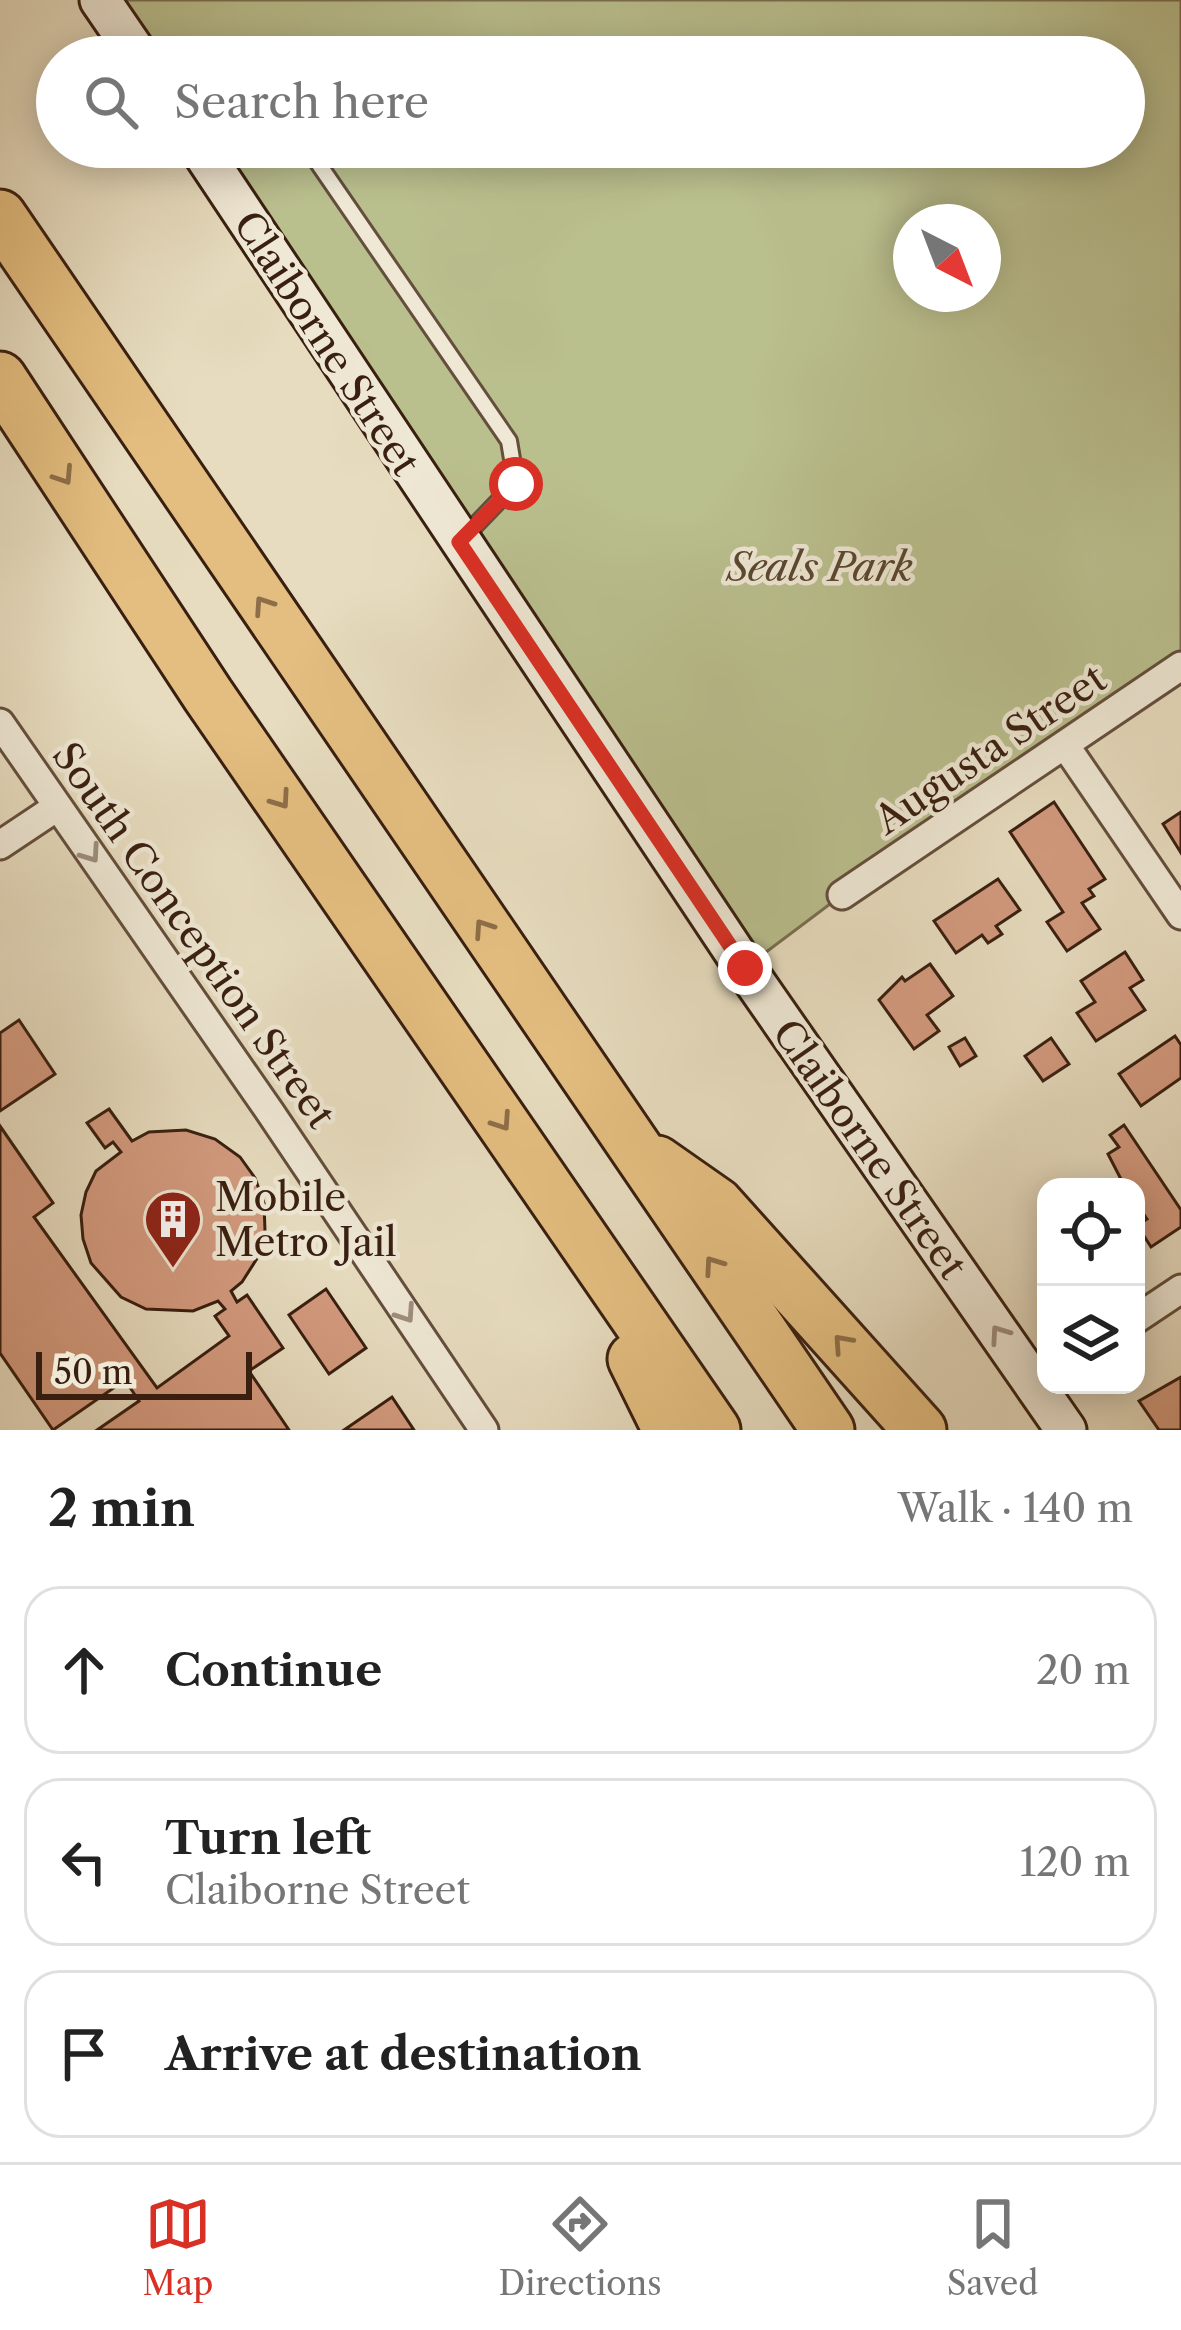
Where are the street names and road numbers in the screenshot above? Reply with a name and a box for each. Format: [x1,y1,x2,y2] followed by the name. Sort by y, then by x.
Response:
[224,202,430,484] street label: Claiborne Street
[864,654,1115,845] street label: Augusta Street
[43,733,346,1137] street label: South Conception Street
[763,1010,977,1288] street label: Claiborne Street

